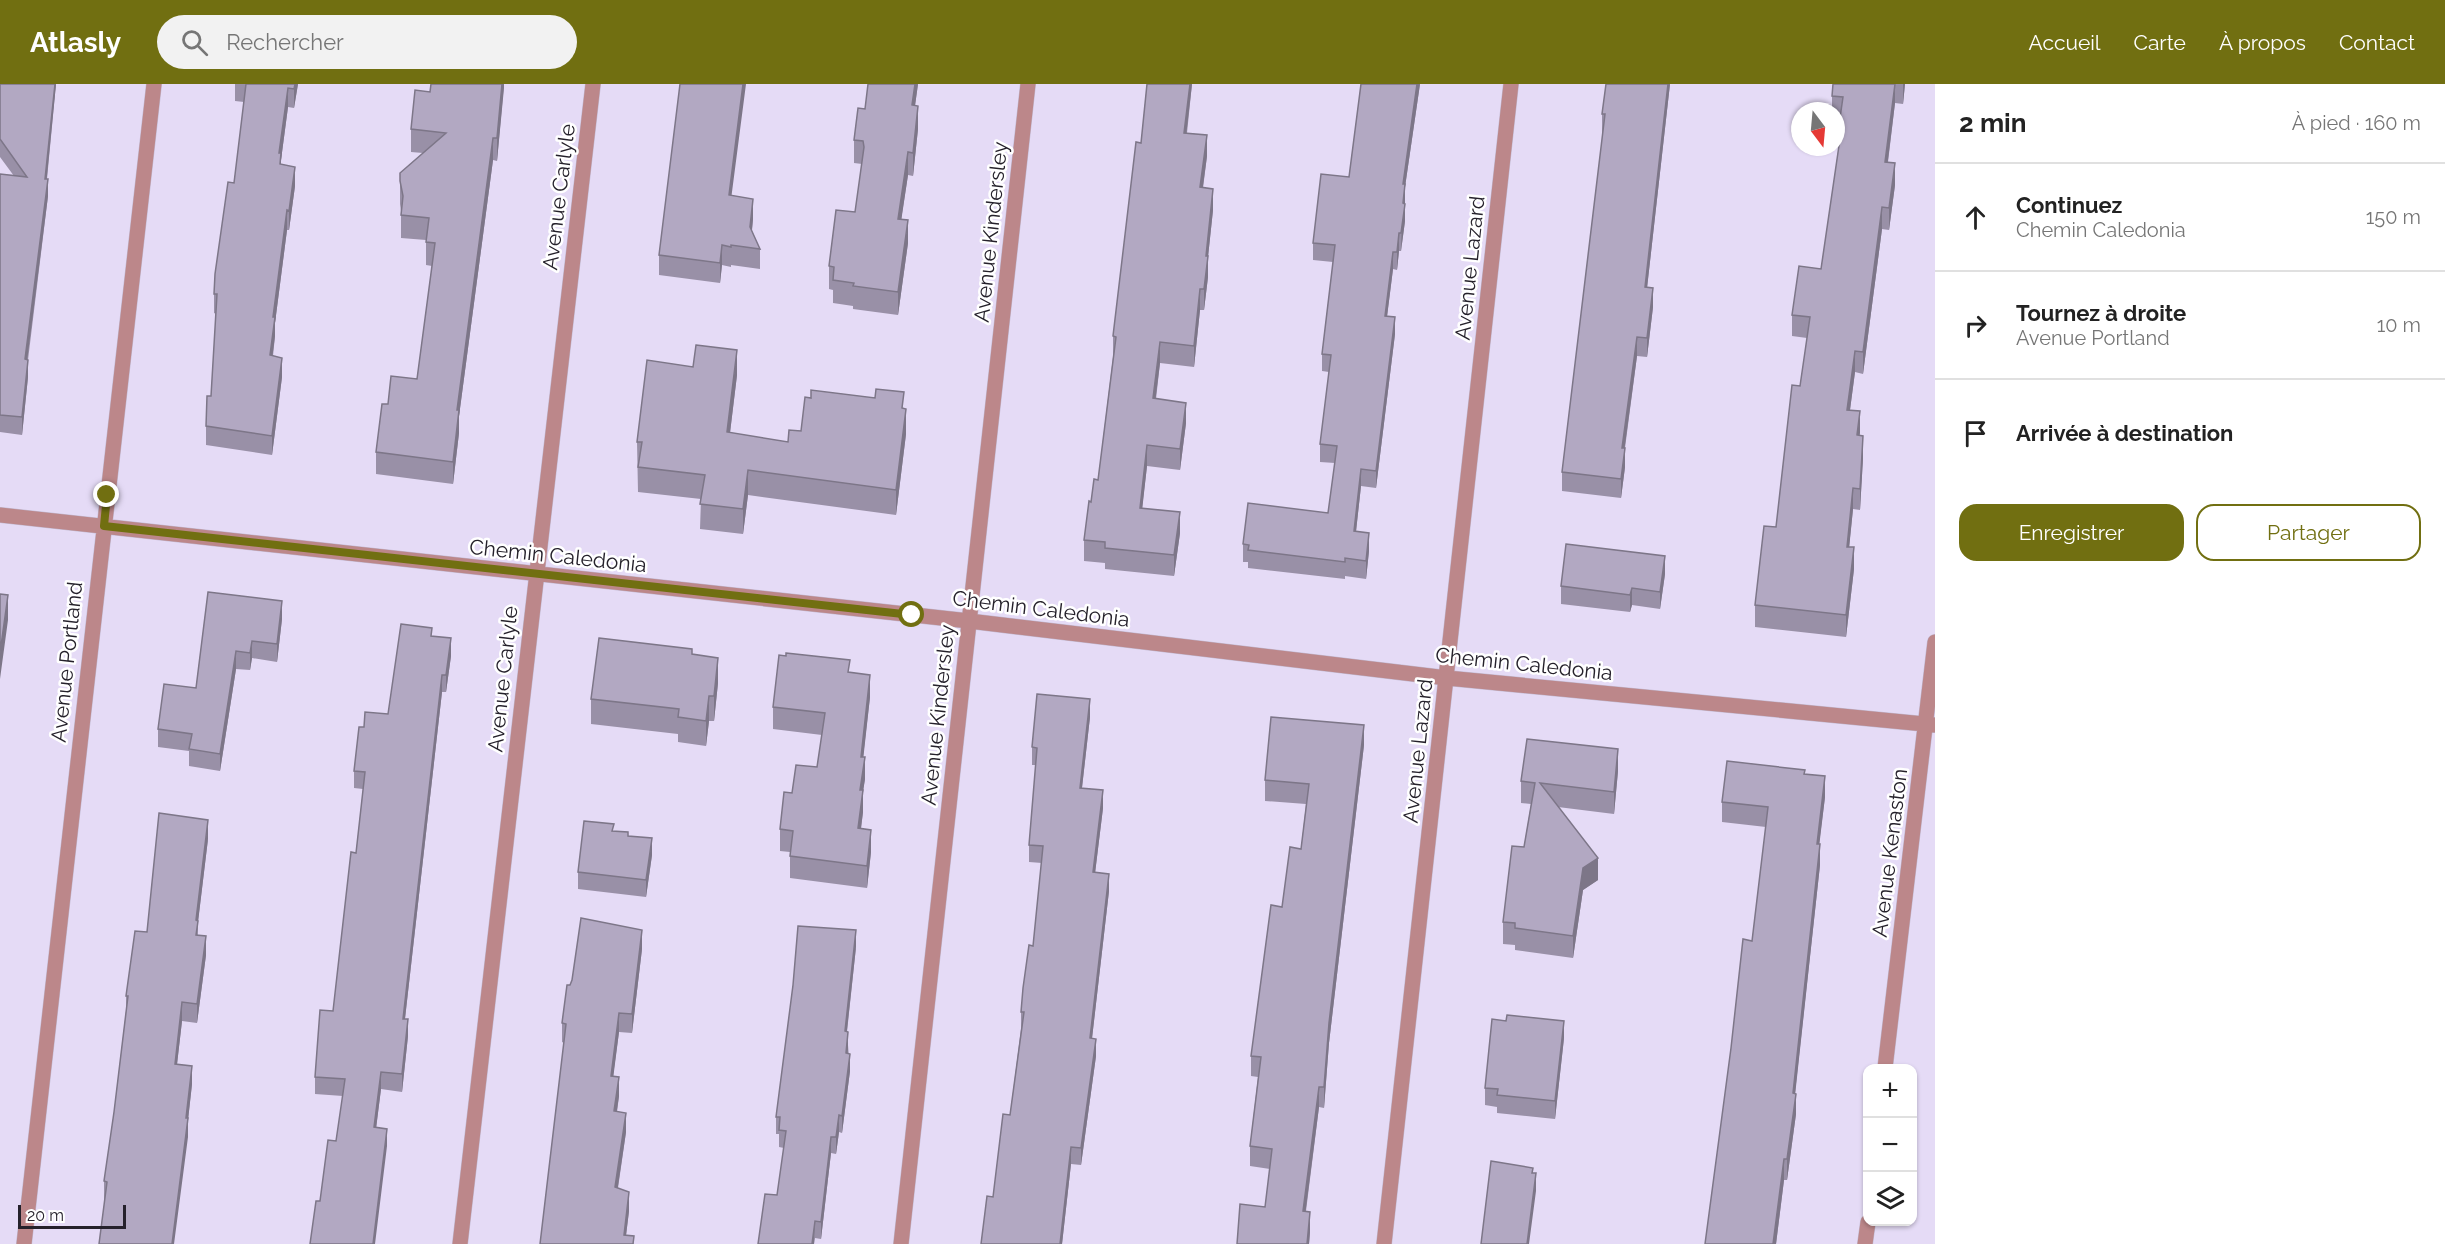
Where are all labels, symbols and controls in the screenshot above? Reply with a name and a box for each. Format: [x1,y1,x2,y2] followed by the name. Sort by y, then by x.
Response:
[157,15,577,69] search box
[30,26,121,59] text: Atlasly
[178,26,211,59] icon: search
[226,29,344,55] text: Rechercher
[2029,30,2101,55] text: Accueil
[2134,30,2186,55] text: Carte
[2219,30,2306,55] text: À propos
[2339,30,2415,55] text: Contact
[1791,102,1845,156] north arrow
[1959,108,2026,138] text: 2 min
[2292,111,2421,135] text: À pied · 160 m
[537,122,580,271] street label: Avenue Carlyle
[969,140,1012,323] street label: Avenue Kindersley
[2016,192,2122,218] text: Continuez
[1450,195,1489,341] street label: Avenue Lazard
[1959,201,1992,234] icon: ahead
[2366,205,2421,229] text: 150 m
[2016,218,2186,242] text: Chemin Caledonia
[2016,300,2186,326] text: Tournez à droite
[1959,309,1992,342] icon: right
[2377,313,2421,337] text: 10 m
[2016,326,2170,350] text: Avenue Portland
[1959,417,1992,450] icon: arrive
[2016,420,2233,446] text: Arrivée à destination
[93,481,119,507] route end
[1959,504,2184,561] button: Enregistrer
[2196,504,2421,561] button: Partager
[468,534,648,577] street label: Chemin Caledonia
[46,580,87,743] street label: Avenue Portland
[951,585,1131,632] street label: Chemin Caledonia
[898,601,924,627] route start
[482,605,523,753] street label: Avenue Carlyle
[916,623,959,806] street label: Avenue Kindersley
[1434,642,1614,685] street label: Chemin Caledonia
[1398,678,1437,824] street label: Avenue Lazard
[1867,767,1912,939] street label: Avenue Kenaston
[1863,1064,1917,1226] map controls
[1863,1064,1917,1118] button: +
[1863,1118,1917,1172] button: −
[1863,1172,1917,1226] button: layers
[18,1202,126,1230] scale bar
[27,1206,64,1225] text: 20 m

